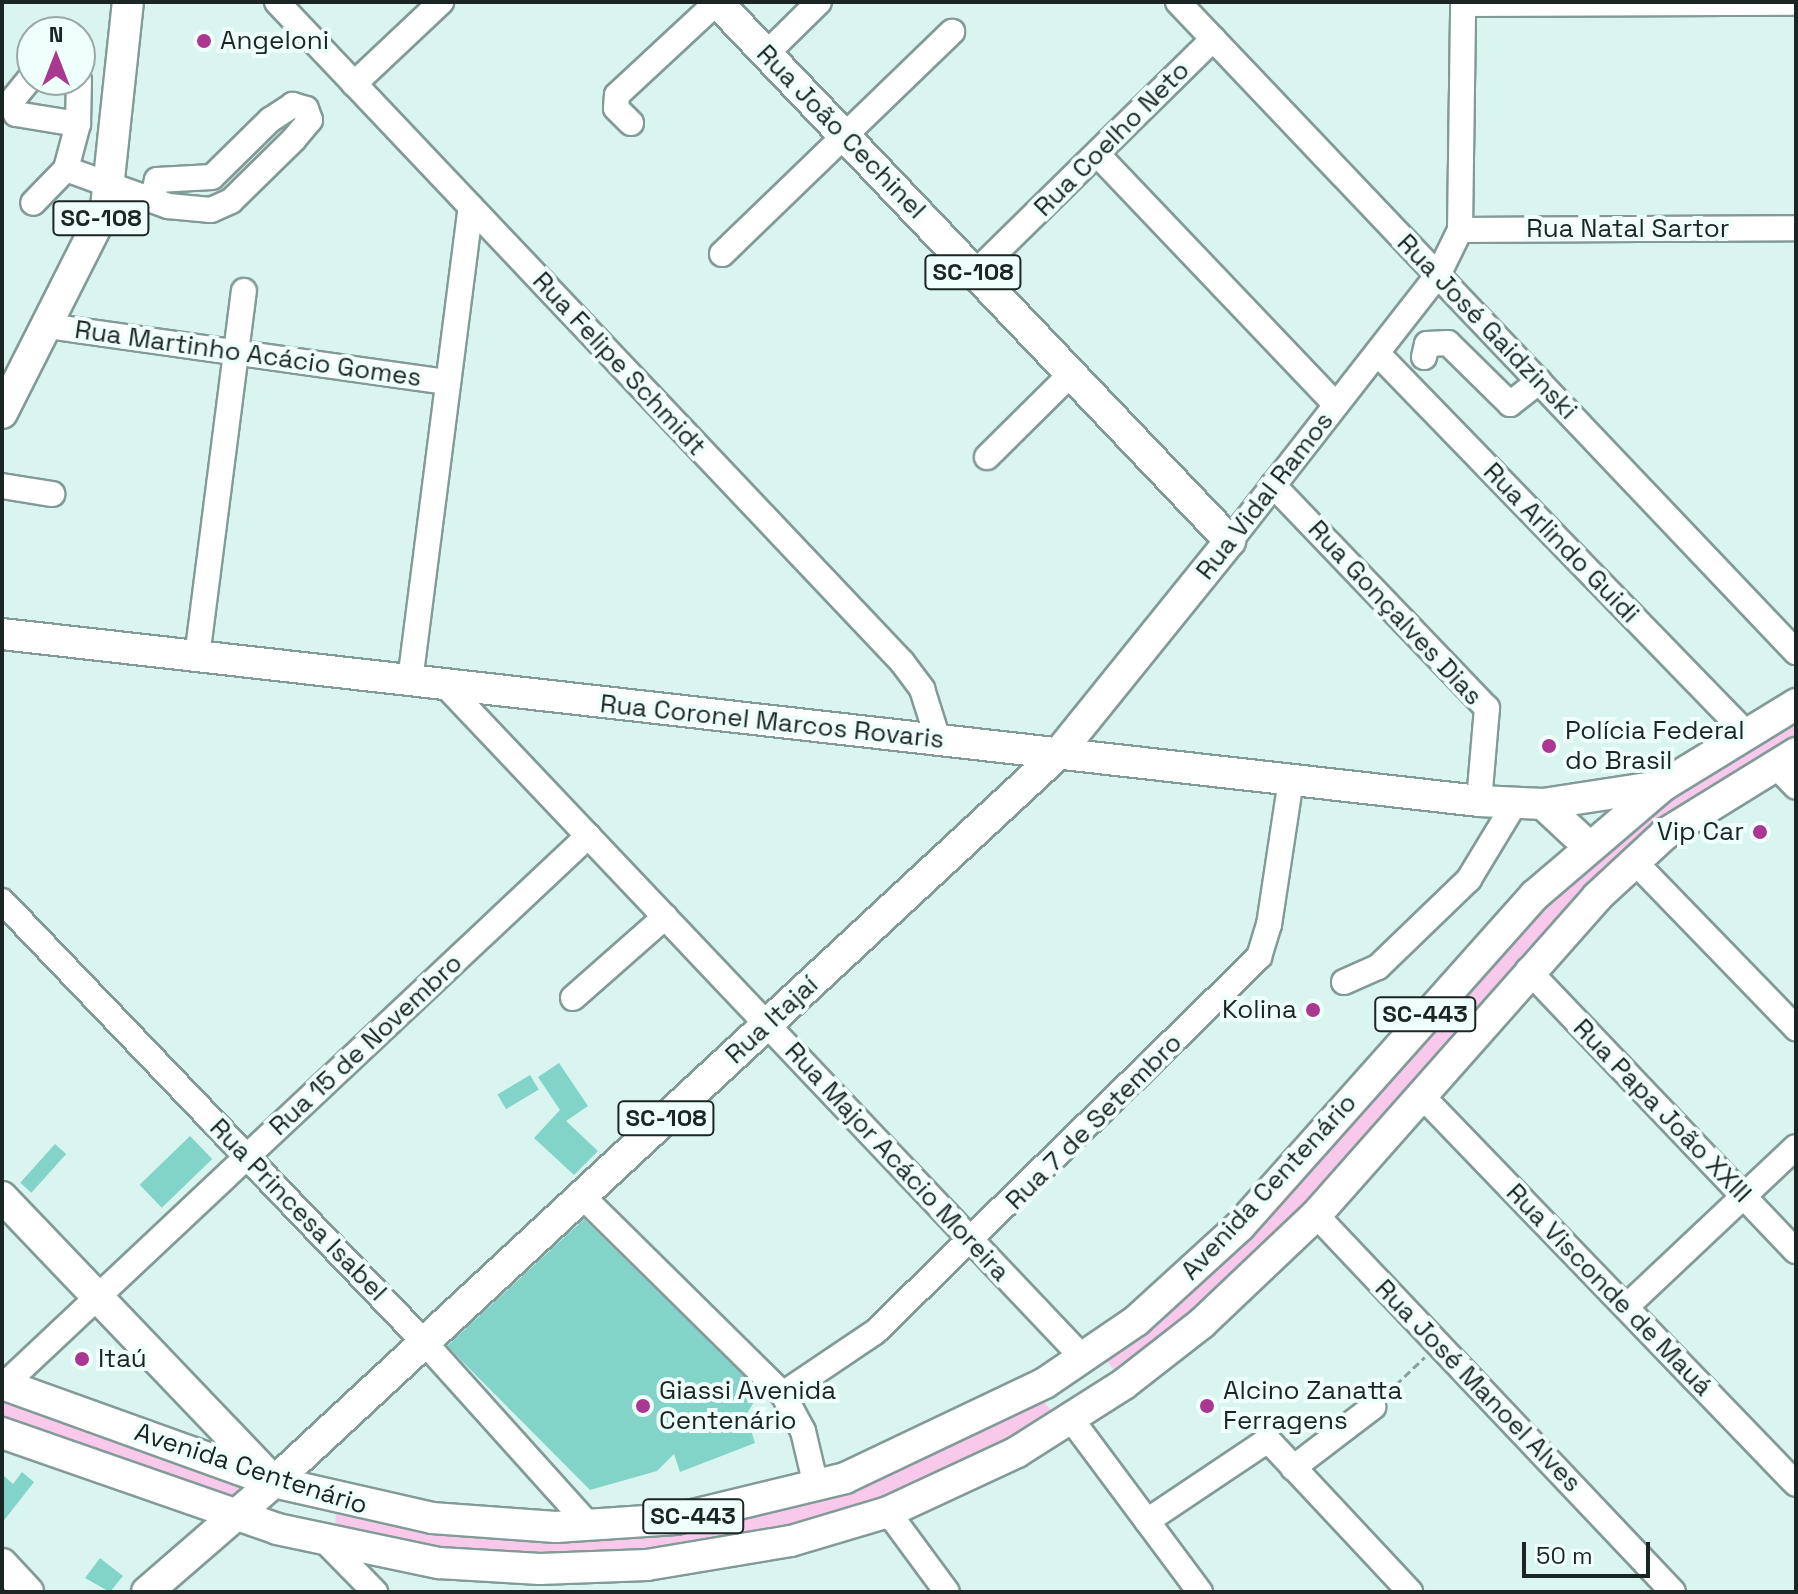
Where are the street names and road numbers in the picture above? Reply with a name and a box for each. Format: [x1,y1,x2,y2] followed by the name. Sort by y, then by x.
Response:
[750,39,932,225] street label: Rua João Cechinel
[1028,55,1196,223] street label: Rua Coelho Neto
[51,198,151,238] road number: SC-108
[1526,213,1730,245] street label: Rua Natal Sartor
[1390,228,1584,426] street label: Rua José Gaidzinski
[923,252,1023,292] road number: SC-108
[526,266,712,462] street label: Rua Felipe Schmidt
[73,314,423,394] street label: Rua Martinho Acácio Gomes
[1190,406,1340,586] street label: Rua Vidal Ramos
[1477,456,1645,630] street label: Rua Arlindo Guidi
[1301,514,1489,712] street label: Rua Gonçalves Dias
[598,688,946,756] street label: Rua Coronel Marcos Rovaris
[263,948,469,1142] street label: Rua 15 de Novembro
[719,969,825,1071] street label: Rua Itajaí
[1373,994,1477,1034] road number: SC-443
[1566,1013,1758,1209] street label: Rua Papa João XXIII
[999,1027,1189,1217] street label: Rua 7 de Setembro
[778,1036,1016,1288] street label: Rua Major Acácio Moreira
[1175,1087,1363,1287] street label: Avenida Centenário
[616,1098,716,1138] road number: SC-108
[203,1112,393,1308] street label: Rua Princesa Isabel
[1499,1177,1719,1403] street label: Rua Visconde de Mauá
[1368,1273,1588,1499] street label: Rua José Manoel Alves
[131,1417,371,1521] street label: Avenida Centenário
[641,1496,745,1536] road number: SC-443

